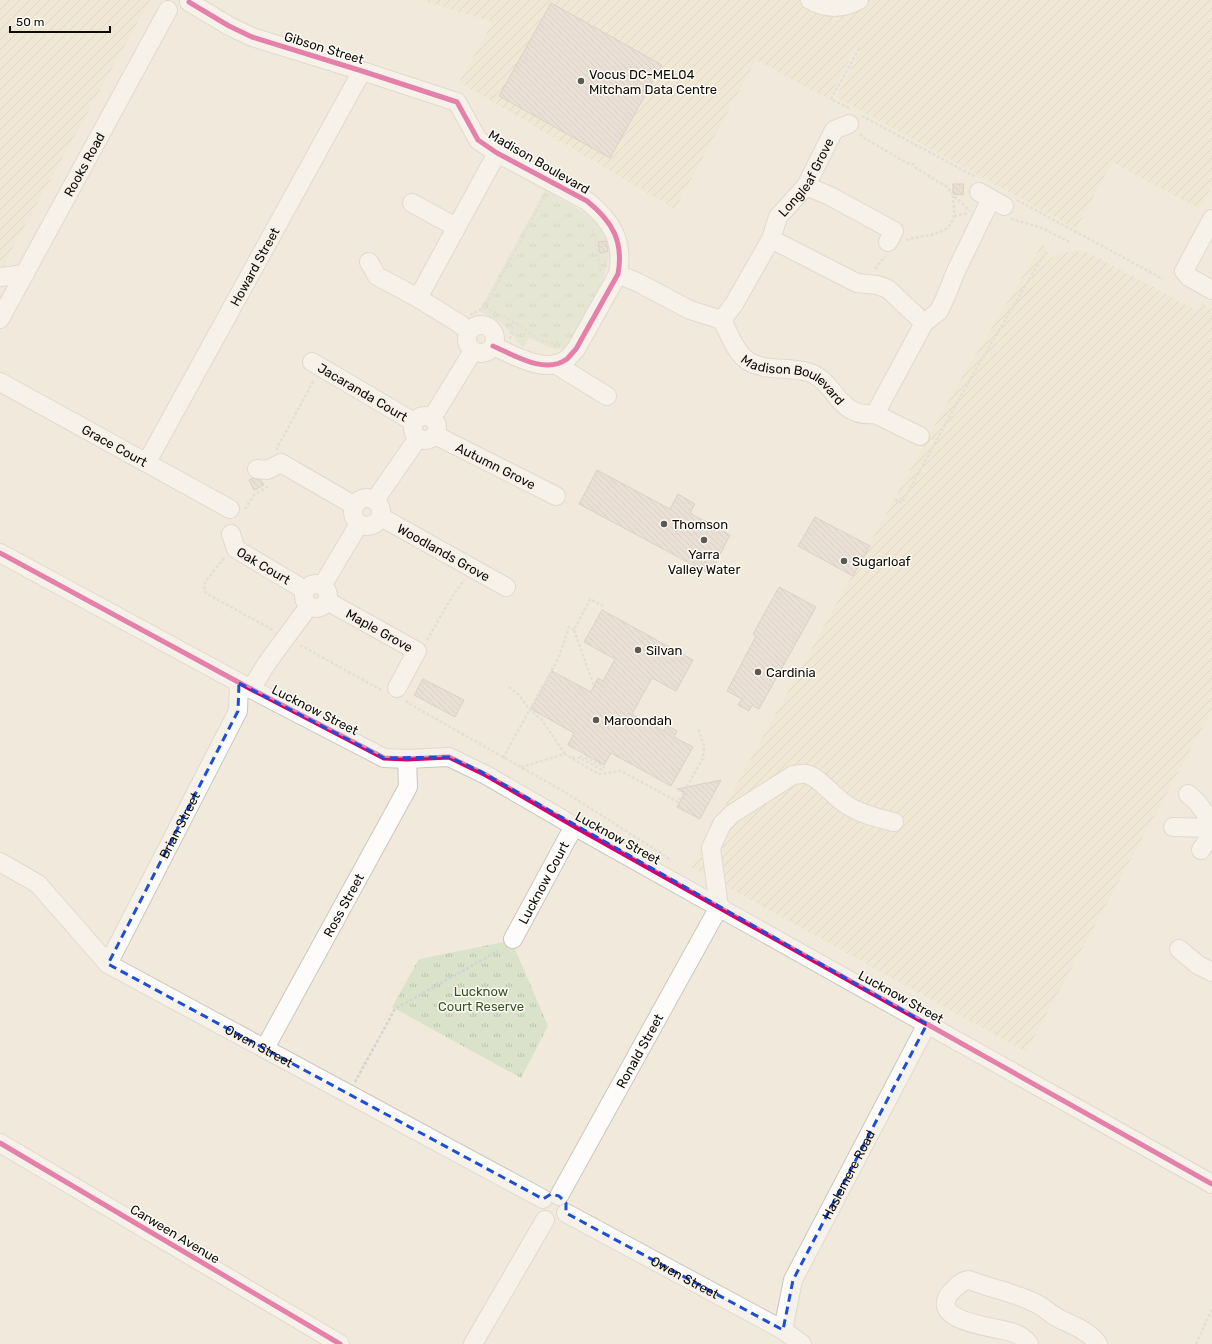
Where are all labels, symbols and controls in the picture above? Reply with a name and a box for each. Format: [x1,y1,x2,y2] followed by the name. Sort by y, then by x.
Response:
[10,8,110,34] scale bar
[16,15,44,29] text: 50 m
[282,29,366,67] street label: Gibson Street
[589,67,717,97] place label: Vocus DC-MEL04 Mitcham Data Centre
[576,76,586,86] marker: Vocus DC-MEL04 Mitcham Data Centre
[486,127,592,197] street label: Madison Boulevard
[61,130,108,199] street label: Rooks Road
[775,135,836,219] street label: Longleaf Grove
[227,225,282,309] street label: Howard Street
[738,351,848,408] street label: Madison Boulevard
[315,360,411,424] street label: Jacaranda Court
[79,421,150,469] street label: Grace Court
[453,439,538,492] street label: Autumn Grove
[672,517,728,532] place label: Thomson
[659,519,669,529] marker: Thomson
[395,520,493,584] street label: Woodlands Grove
[699,535,709,545] marker: Yarra Valley Water
[234,544,293,587] street label: Oak Court
[668,547,740,577] place label: Yarra Valley Water
[852,554,911,570] place label: Sugarloaf
[839,556,849,566] marker: Sugarloaf
[343,606,415,655] street label: Maple Grove
[646,643,682,658] place label: Silvan
[633,645,643,655] marker: Silvan
[766,665,816,680] place label: Cardinia
[753,667,763,677] marker: Cardinia
[269,682,361,738] street label: Lucknow Street
[604,713,672,728] place label: Maroondah
[591,715,601,725] marker: Maroondah
[156,789,203,861] street label: Brian Street
[573,808,663,868] street label: Lucknow Street
[515,839,572,926] street label: Lucknow Court
[320,871,367,939] street label: Ross Street
[856,967,946,1027] street label: Lucknow Street
[438,984,524,1014] park label: Lucknow Court Reserve
[613,1011,666,1091] street label: Ronald Street
[223,1021,296,1070] street label: Owen Street
[819,1127,878,1222] street label: Haslemere Road
[127,1201,223,1267] street label: Carween Avenue
[648,1253,721,1301] street label: Owen Street

